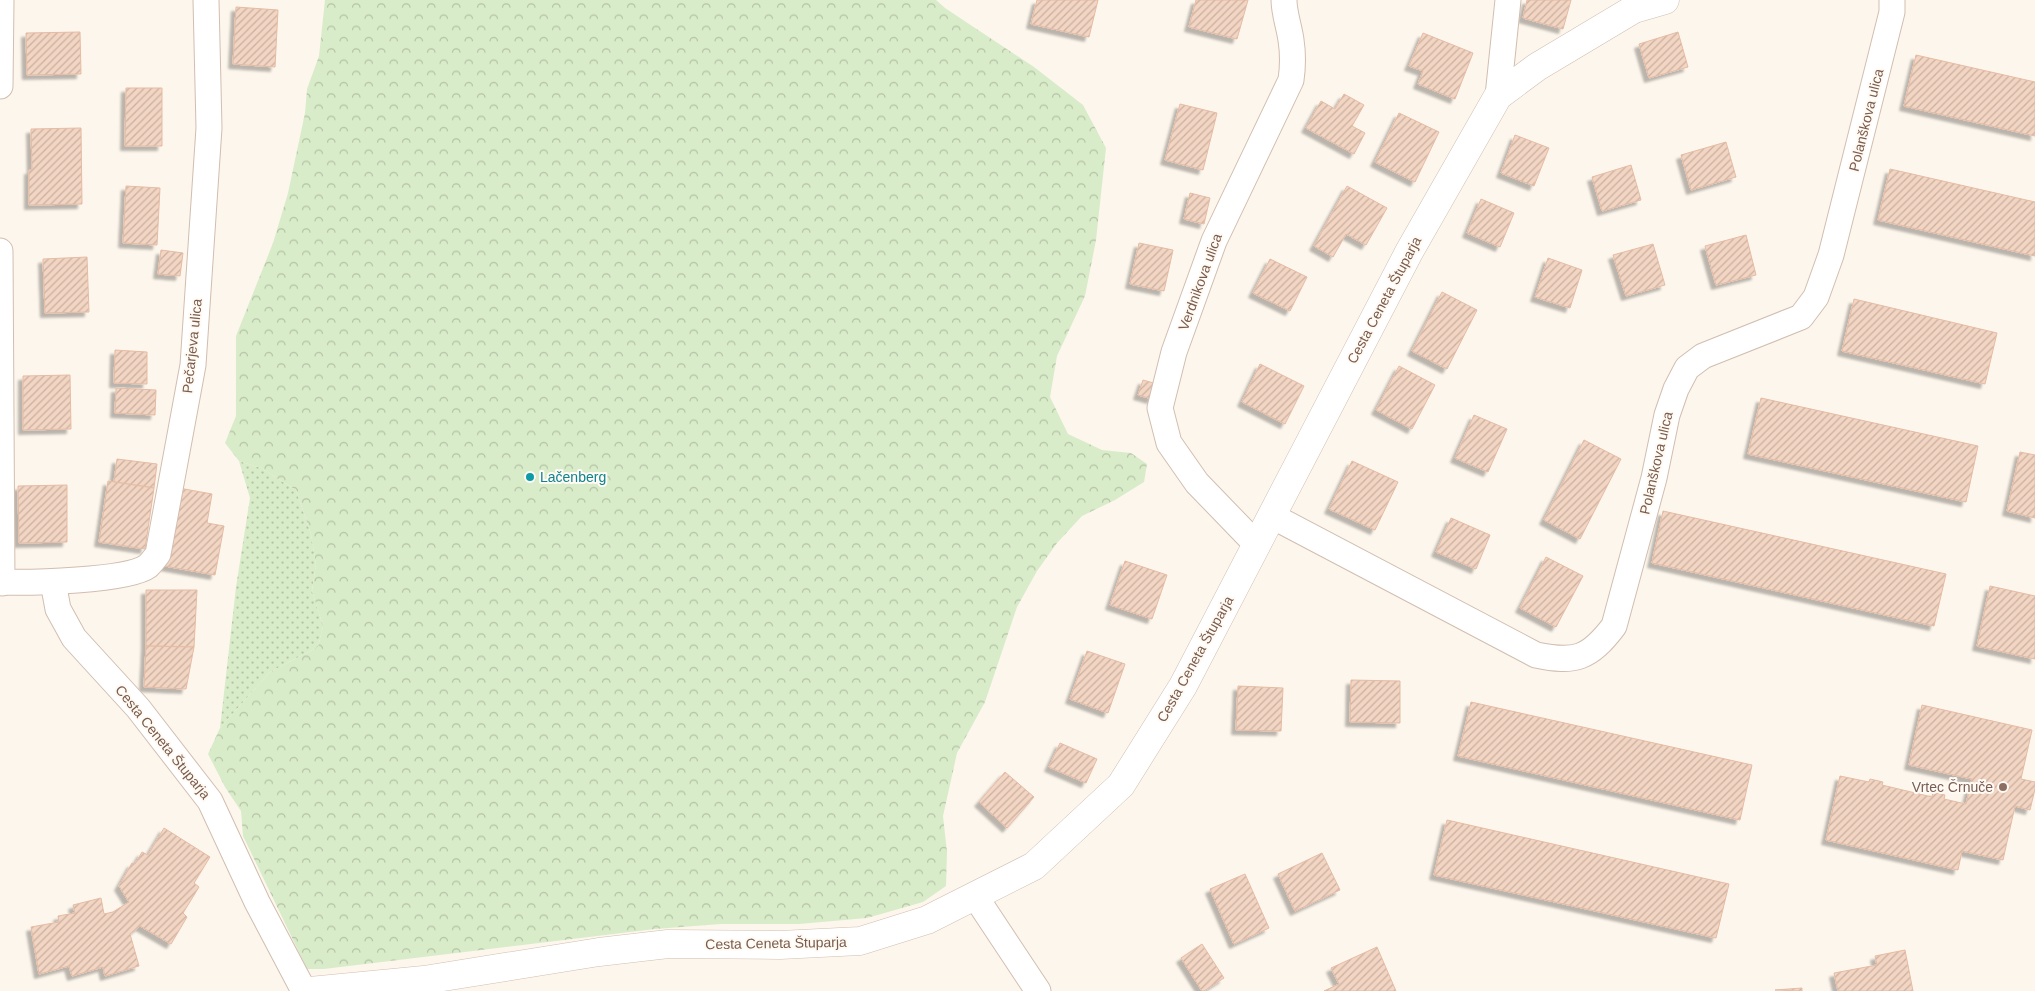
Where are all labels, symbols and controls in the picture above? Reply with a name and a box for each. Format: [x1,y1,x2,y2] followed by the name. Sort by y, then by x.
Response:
[1846,67,1887,173] street label: Polanškova ulica
[1175,231,1225,333] street label: Verdnikova ulica
[1344,234,1424,366] street label: Cesta Ceneta Štuparja
[179,298,205,394] street label: Pečarjeva ulica
[1636,410,1676,516] street label: Polanškova ulica
[540,469,606,485] place label: Lačenberg
[524,471,536,483] marker: Lačenberg
[1154,593,1236,725] street label: Cesta Ceneta Štuparja
[112,682,214,802] street label: Cesta Ceneta Štuparja
[1912,779,1993,795] place label: Vrtec Črnuče
[1997,781,2009,793] marker: Vrtec Črnuče
[705,934,847,952] street label: Cesta Ceneta Štuparja

